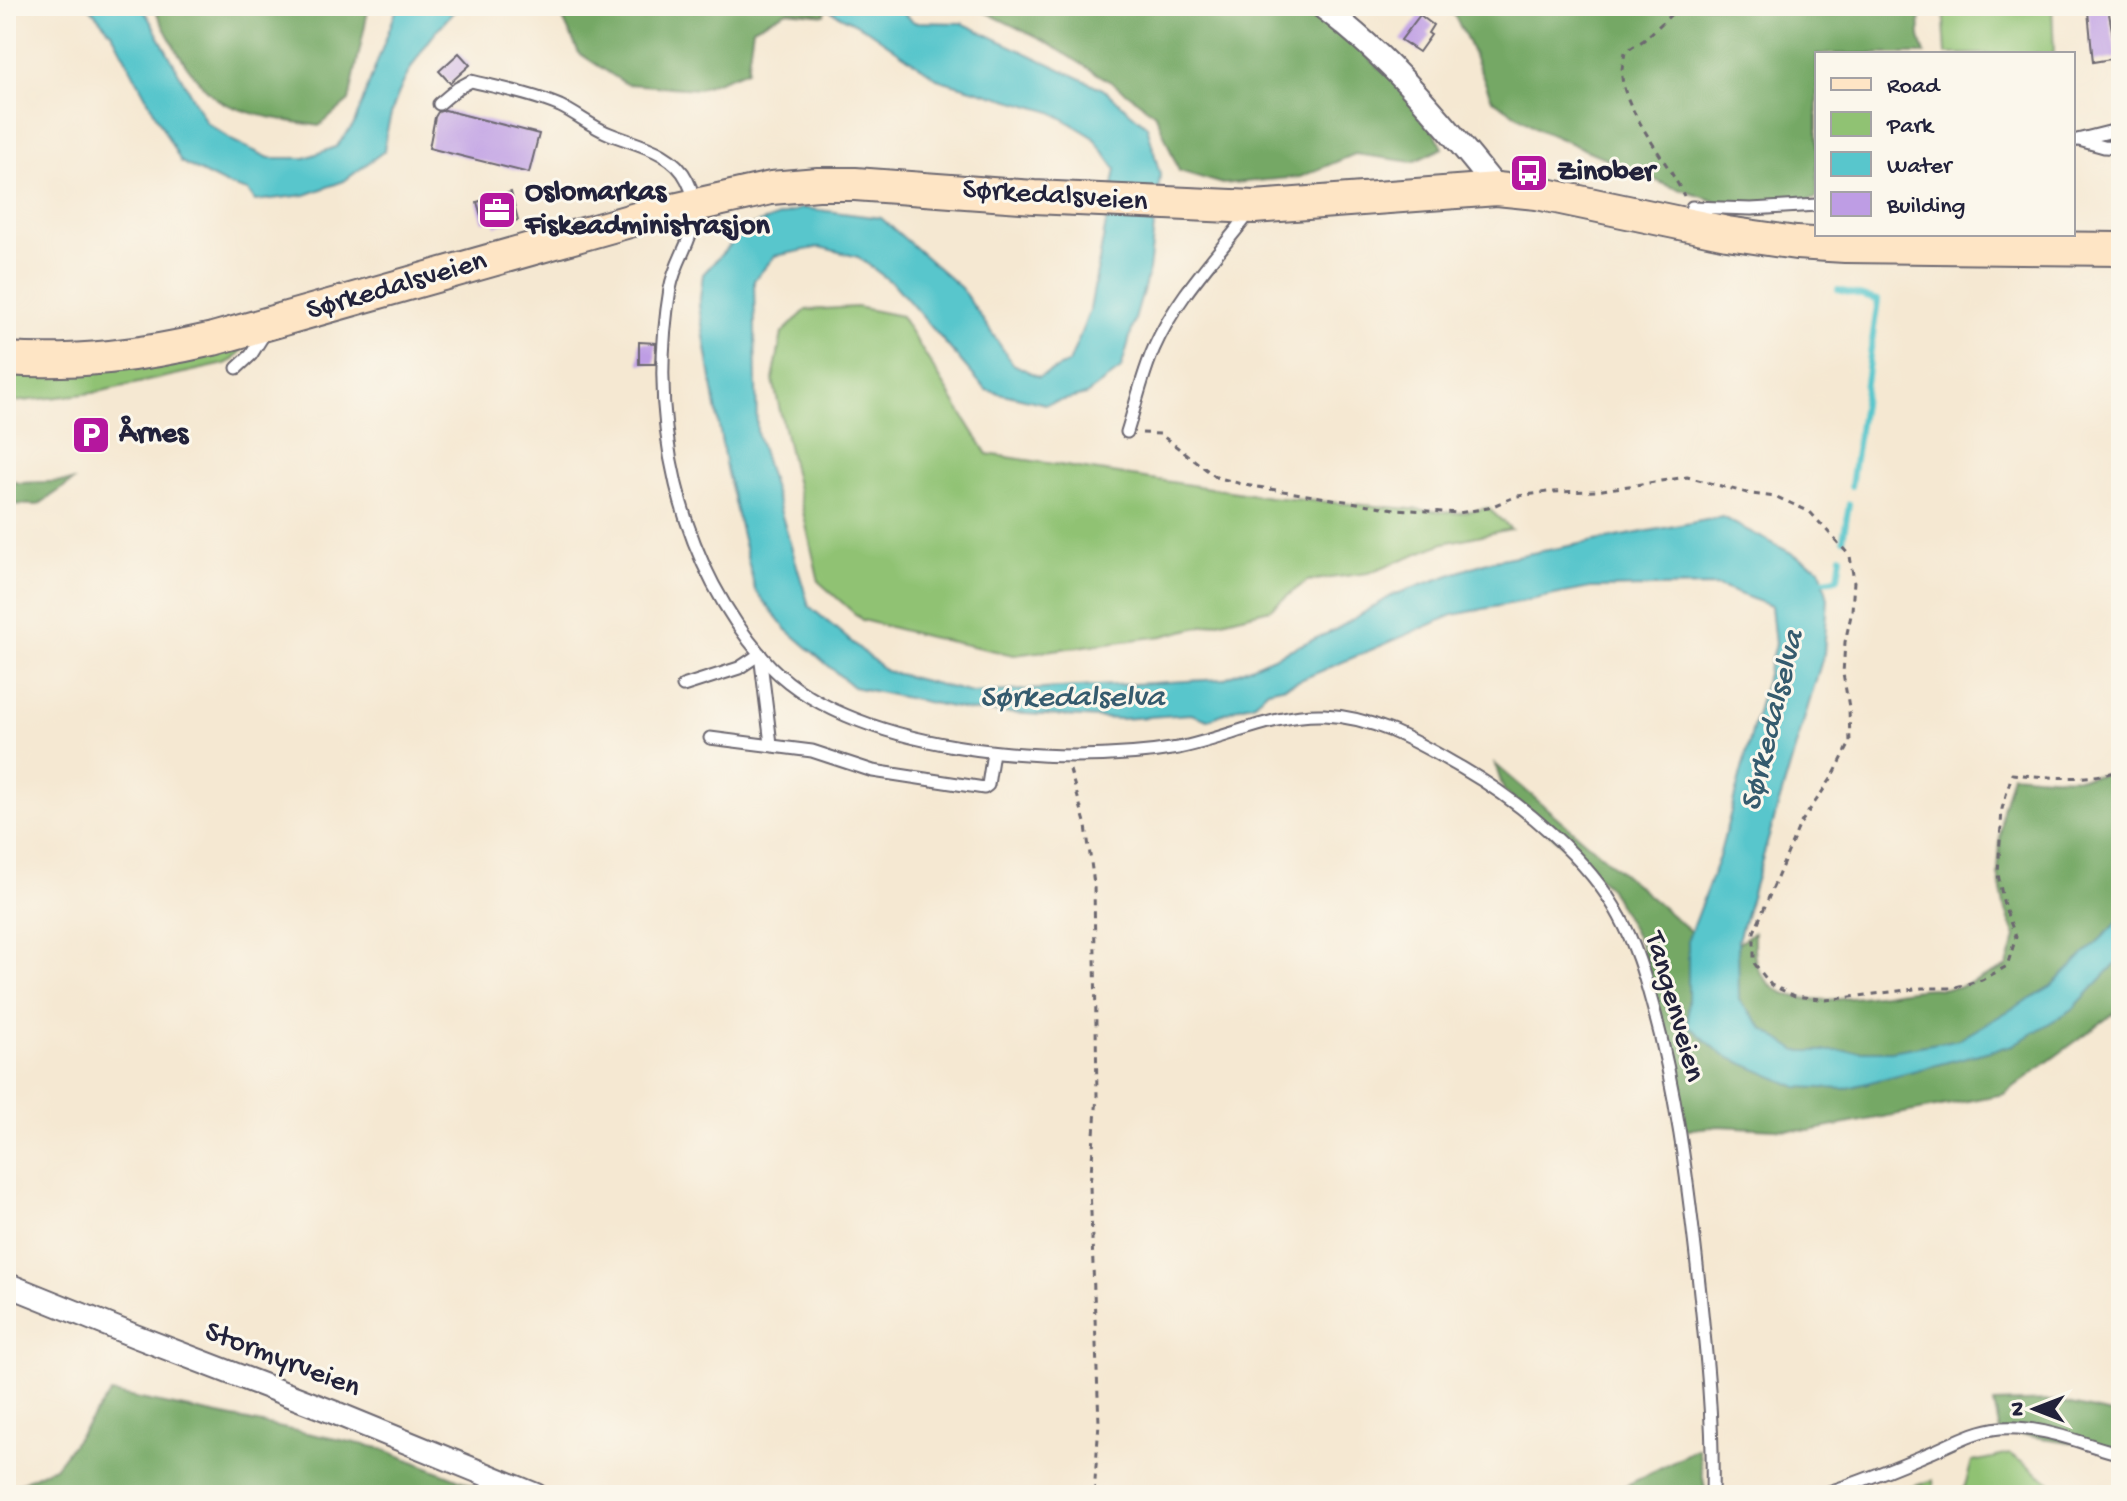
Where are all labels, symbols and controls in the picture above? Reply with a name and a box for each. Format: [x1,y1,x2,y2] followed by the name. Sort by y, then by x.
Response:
[1815,52,2075,236] legend
[1887,73,1941,102] text: Road
[1886,113,1935,142] text: Park
[1508,152,1550,194] bus stop icon: Zinober
[1887,153,1954,182] text: Water
[1557,156,1658,191] place label: Zinober
[961,173,1149,221] street label: Sørkedalsveien
[524,176,770,245] place label: Oslomarkas Fiskeadministrasjon
[476,189,518,231] office icon: Oslomarkas Fiskeadministrasjon
[1886,193,1965,222] text: Building
[303,245,491,329] street label: Sørkedalsveien
[70,414,112,456] parking icon: Årnes
[118,415,190,453] place label: Årnes
[1733,625,1815,815] water label: Sørkedalselva
[980,680,1166,718] water label: Sørkedalselva
[1634,926,1711,1086] street label: Tangenveien
[199,1315,365,1407] street label: Stormyrveien
[1995,1369,2075,1449] north arrow
[2006,1402,2032,1416] text: N

